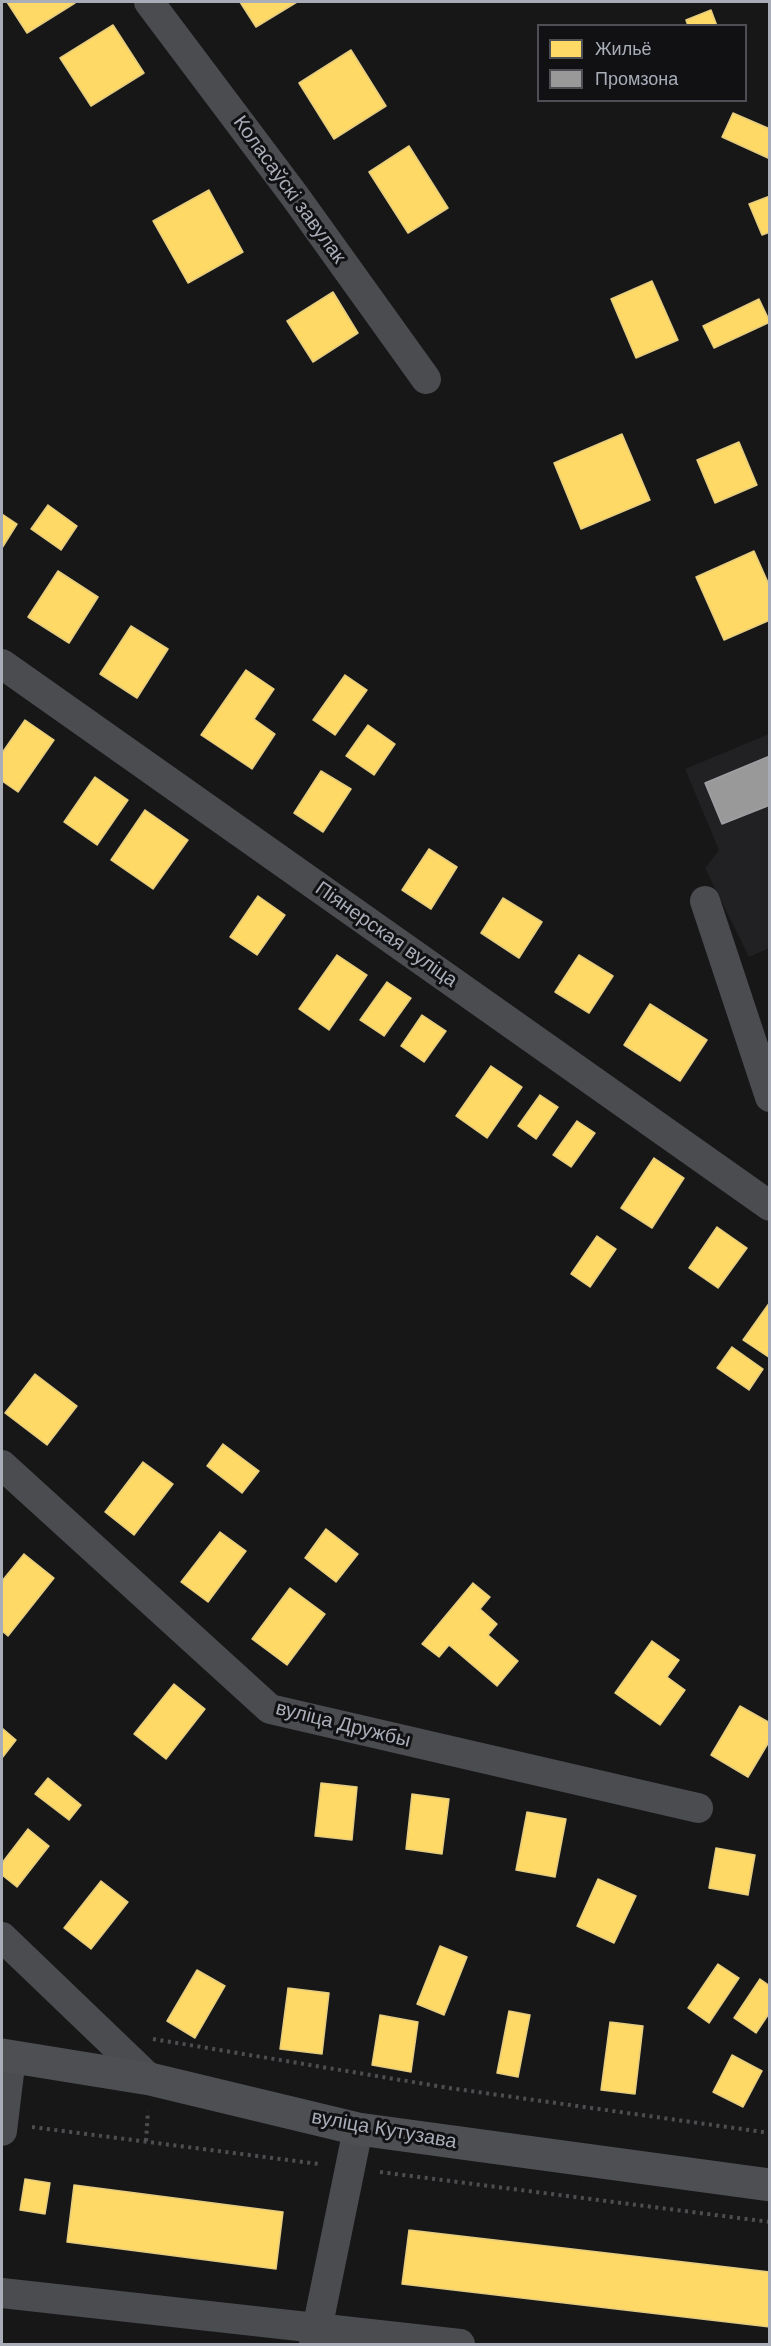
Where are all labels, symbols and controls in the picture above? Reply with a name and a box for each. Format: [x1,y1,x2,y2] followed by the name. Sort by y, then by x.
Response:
[537,24,747,102] legend
[595,39,652,59] text: Жильё
[595,69,678,89] text: Промзона
[227,112,351,268] street label: Коласаўскі завулак
[310,877,462,993] street label: Піянерская вуліца
[273,1697,413,1753] street label: вуліца Дружбы
[310,2105,458,2155] street label: вуліца Кутузава

